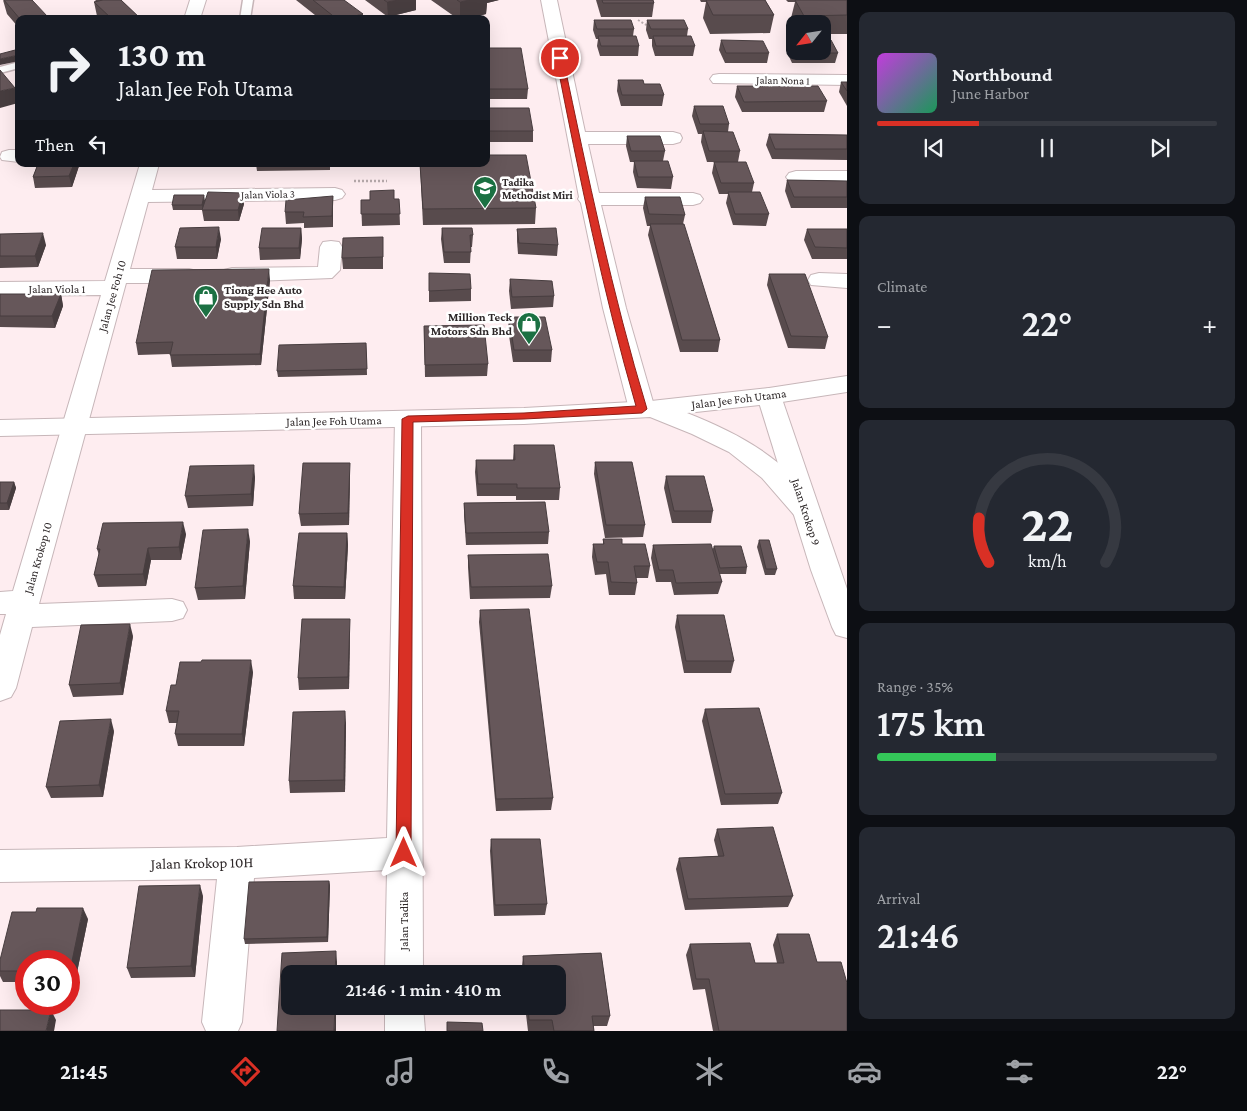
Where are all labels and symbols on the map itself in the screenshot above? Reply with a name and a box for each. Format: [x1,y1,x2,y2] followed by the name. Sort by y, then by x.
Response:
[786,15,831,60] north arrow
[539,37,581,79] pin
[755,74,810,87] street label: Jalan Nona 1
[472,175,498,209] school or university icon: Tadika Methodist Miri
[502,176,574,201] place label: Tadika Methodist Miri
[240,188,295,201] street label: Jalan Viola 3
[95,258,129,334] street label: Jalan Jee Foh 10
[27,282,86,296] street label: Jalan Viola 1
[224,283,304,311] place label: Tiong Hee Auto Supply Sdn Bhd
[193,284,219,318] shop icon: Tiong Hee Auto Supply Sdn Bhd
[431,310,512,338] place label: Million Teck Motors Sdn Bhd
[516,311,542,345] shop icon: Million Teck Motors Sdn Bhd
[690,386,788,412] street label: Jalan Jee Foh Utama
[285,413,382,429] street label: Jalan Jee Foh Utama
[788,476,823,547] street label: Jalan Krokop 9
[21,520,55,597] street label: Jalan Krokop 10
[377,826,429,878] position arrow
[149,854,254,873] street label: Jalan Krokop 10H
[397,891,411,951] street label: Jalan Tadika
[15,950,80,1015] speed limit sign: 30

